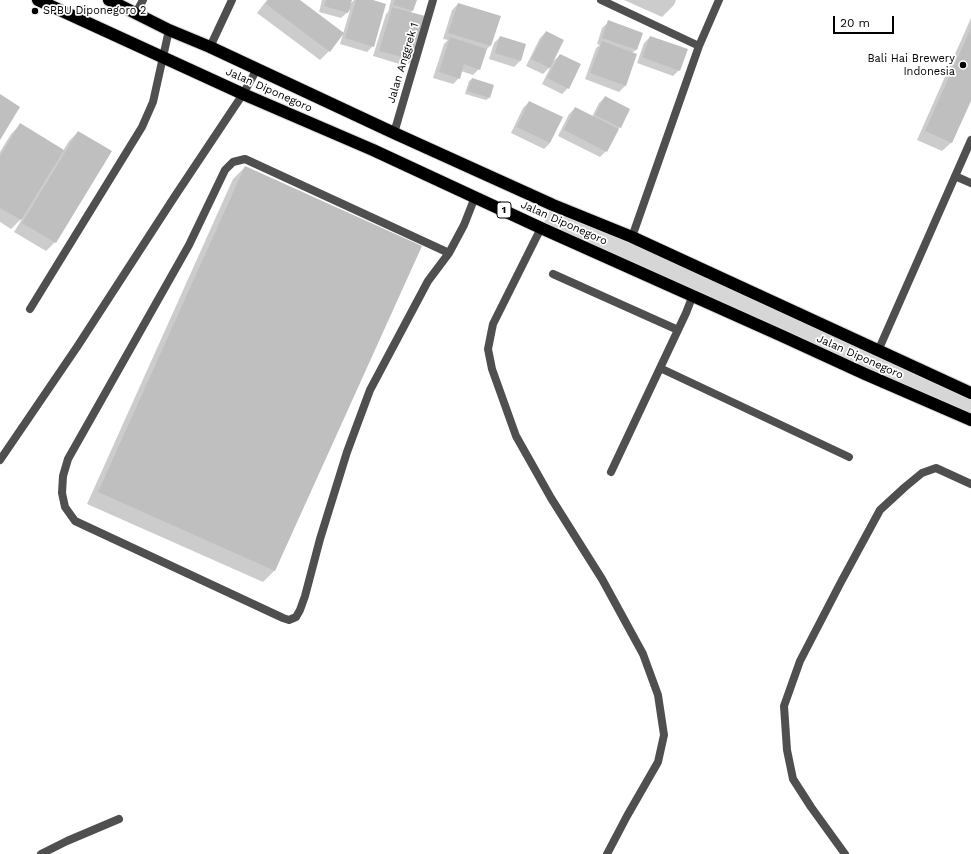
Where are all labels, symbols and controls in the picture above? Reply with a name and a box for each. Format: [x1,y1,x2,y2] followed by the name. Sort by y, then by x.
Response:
[43,4,146,18] place label: SPBU Diponegoro 2
[30,6,40,16] marker: SPBU Diponegoro 2
[835,8,896,34] scale bar
[840,16,870,30] text: 20 m
[385,21,421,105] street label: Jalan Anggrek 1
[867,52,955,78] place label: Bali Hai Brewery Indonesia
[958,60,968,70] marker: Bali Hai Brewery Indonesia
[224,65,314,115] street label: Jalan Diponegoro
[519,198,609,248] street label: Jalan Diponegoro
[497,202,511,218] road number: 1
[815,332,905,382] street label: Jalan Diponegoro

